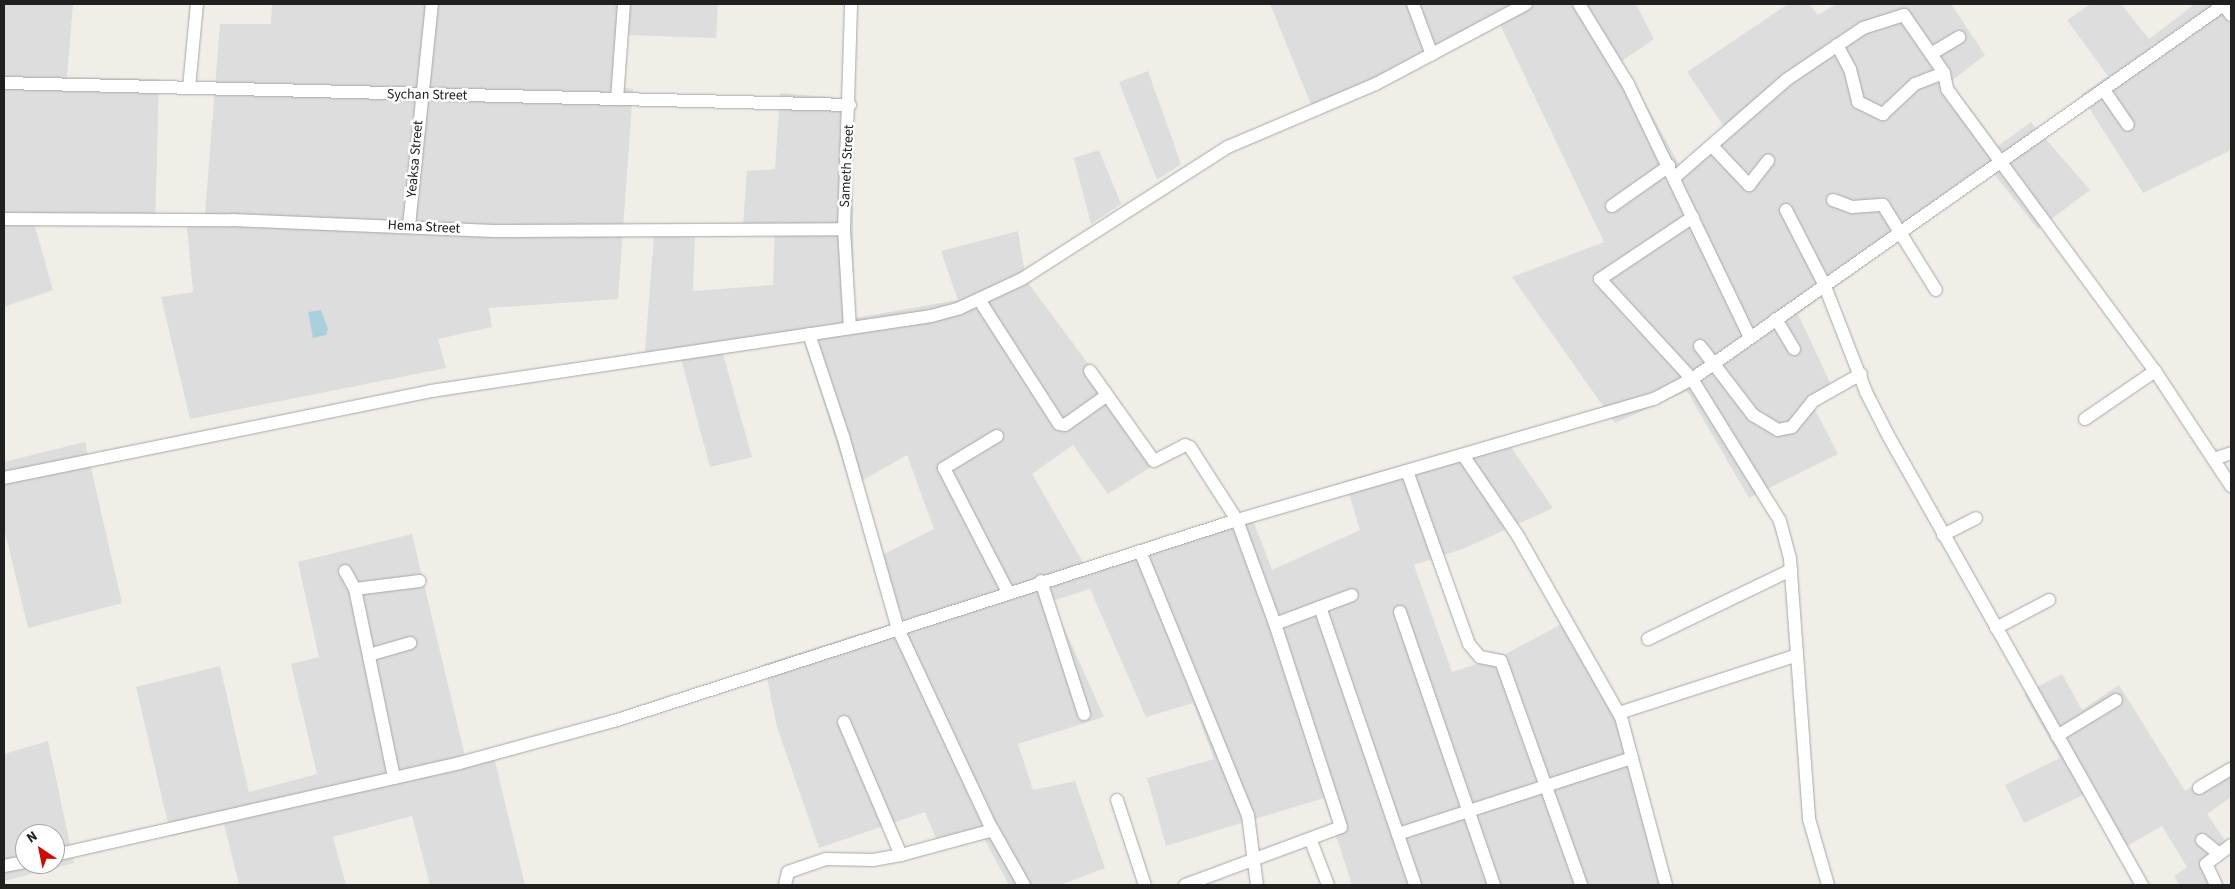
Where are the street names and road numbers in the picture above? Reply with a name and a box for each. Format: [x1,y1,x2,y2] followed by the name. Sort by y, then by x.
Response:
[387,86,467,104] street label: Sychan Street
[403,120,427,198] street label: Yeaksa Street
[836,124,858,208] street label: Sameth Street
[387,217,461,237] street label: Hema Street

